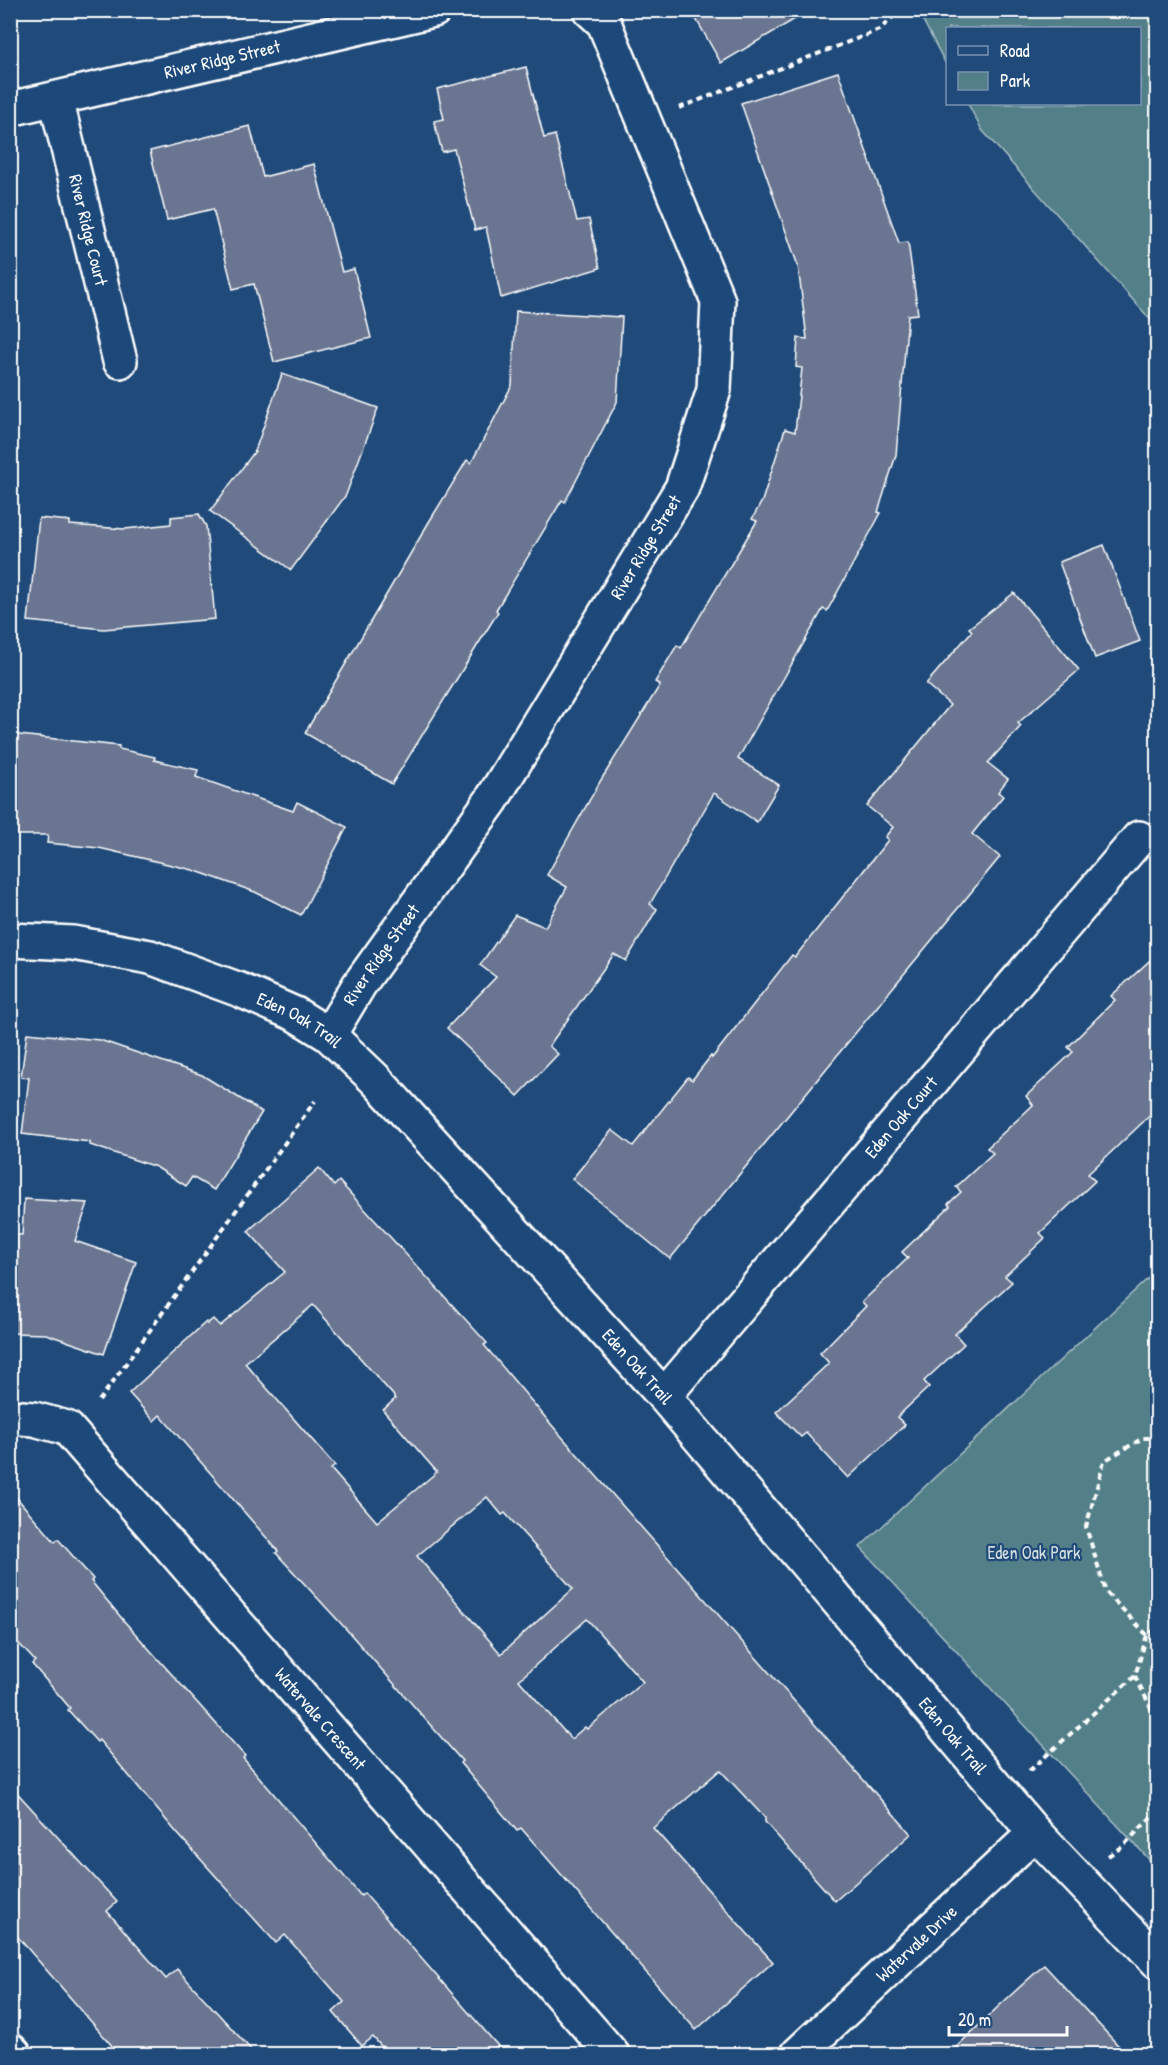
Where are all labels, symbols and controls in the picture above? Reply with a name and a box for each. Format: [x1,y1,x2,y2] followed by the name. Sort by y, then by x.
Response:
[946,27,1141,105] legend
[162,33,283,85] street label: River Ridge Street
[1000,38,1030,63] text: Road
[1000,68,1031,93] text: Park
[63,172,114,289] street label: River Ridge Court
[604,489,687,604] street label: River Ridge Street
[337,898,426,1010] street label: River Ridge Street
[253,986,348,1054] street label: Eden Oak Trail
[859,1070,944,1163] street label: Eden Oak Court
[597,1323,679,1410] street label: Eden Oak Trail
[987,1540,1081,1565] park label: Eden Oak Park
[269,1662,373,1776] street label: Watervale Crescent
[913,1692,993,1780] street label: Eden Oak Trail
[870,1899,962,1987] street label: Watervale Drive
[949,1999,1068,2037] scale bar
[958,2007,991,2032] text: 20 m

